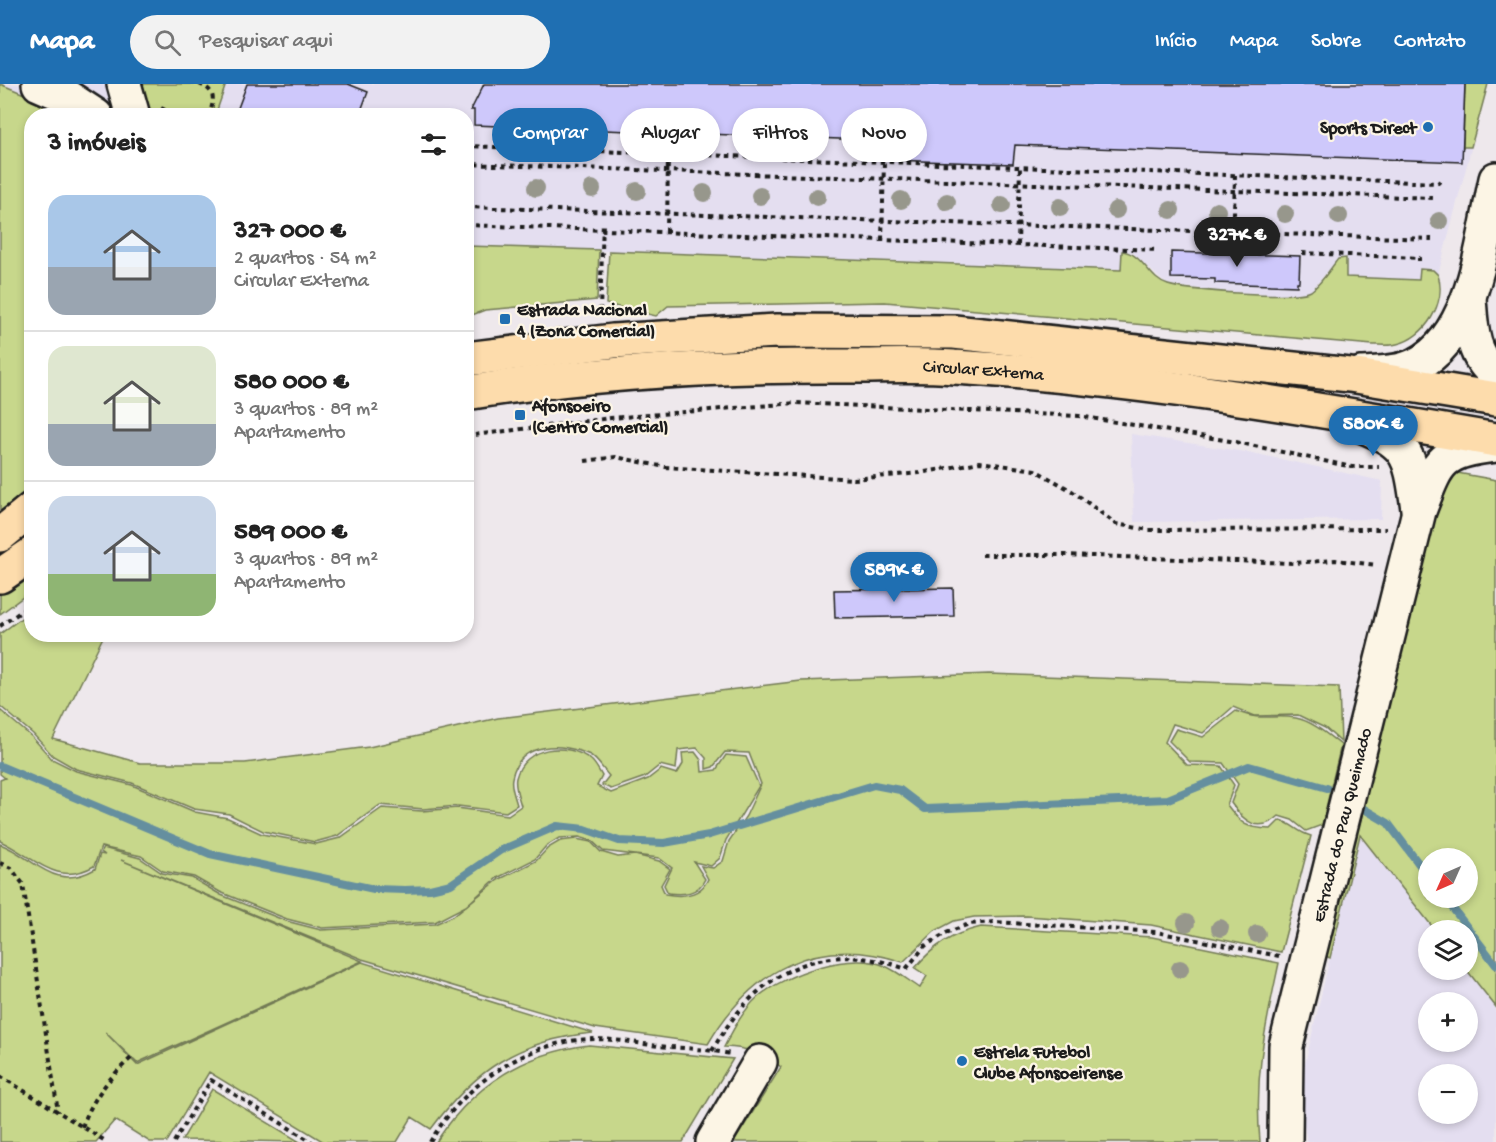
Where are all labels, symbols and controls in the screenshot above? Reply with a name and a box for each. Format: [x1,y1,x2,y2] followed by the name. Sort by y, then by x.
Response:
[130,15,550,69] search box
[30,26,94,59] text: Mapa
[151,26,184,59] icon: search
[199,29,333,55] text: Pesquisar aqui
[1155,30,1197,55] text: Início
[1230,30,1278,55] text: Mapa
[1311,30,1361,55] text: Sobre
[1394,30,1466,55] text: Contato
[492,108,608,162] chip: Comprar
[620,108,720,162] chip: Alugar
[732,108,829,162] chip: Filtros
[841,108,927,162] chip: Novo
[1320,119,1418,140] place label: Sports Direct
[1421,120,1435,134] marker: Sports Direct
[417,128,450,161] icon: filters
[48,129,145,160] text: 3 imóveis
[234,217,346,248] text: 327 000 €
[1188,217,1286,268] pin: 327K €
[96,219,168,291] icon: home
[1208,225,1266,248] text: 327K €
[234,248,377,271] text: 2 quartos · 54 m²
[234,271,369,294] text: Circular Externa
[516,301,655,343] place label: Estrada Nacional 4 (Zona Comercial)
[498,312,512,326] marker: Estrada Nacional 4 (Zona Comercial)
[922,357,1046,387] street label: Circular Externa
[234,368,349,399] text: 580 000 €
[96,370,168,442] icon: home
[531,397,669,439] place label: Afonsoeiro (Centro Comercial)
[234,399,378,422] text: 3 quartos · 89 m²
[1324,406,1422,457] pin: 580K €
[513,408,527,422] marker: Afonsoeiro (Centro Comercial)
[1343,414,1403,437] text: 580K €
[234,422,346,445] text: Apartamento
[234,518,347,549] text: 589 000 €
[96,520,168,592] icon: home
[234,549,378,572] text: 3 quartos · 89 m²
[845,552,943,603] pin: 589K €
[864,560,924,583] text: 589K €
[234,572,346,595] text: Apartamento
[1309,726,1378,925] street label: Estrada do Pau Queimado
[1418,848,1478,908] north arrow
[1418,848,1478,1124] map controls
[1418,920,1478,980] button: layers
[1418,992,1478,1052] button: +
[973,1043,1123,1085] place label: Estrela Futebol Clube Afonsoeirense
[955,1054,969,1068] marker: Estrela Futebol Clube Afonsoeirense
[1418,1064,1478,1124] button: −

